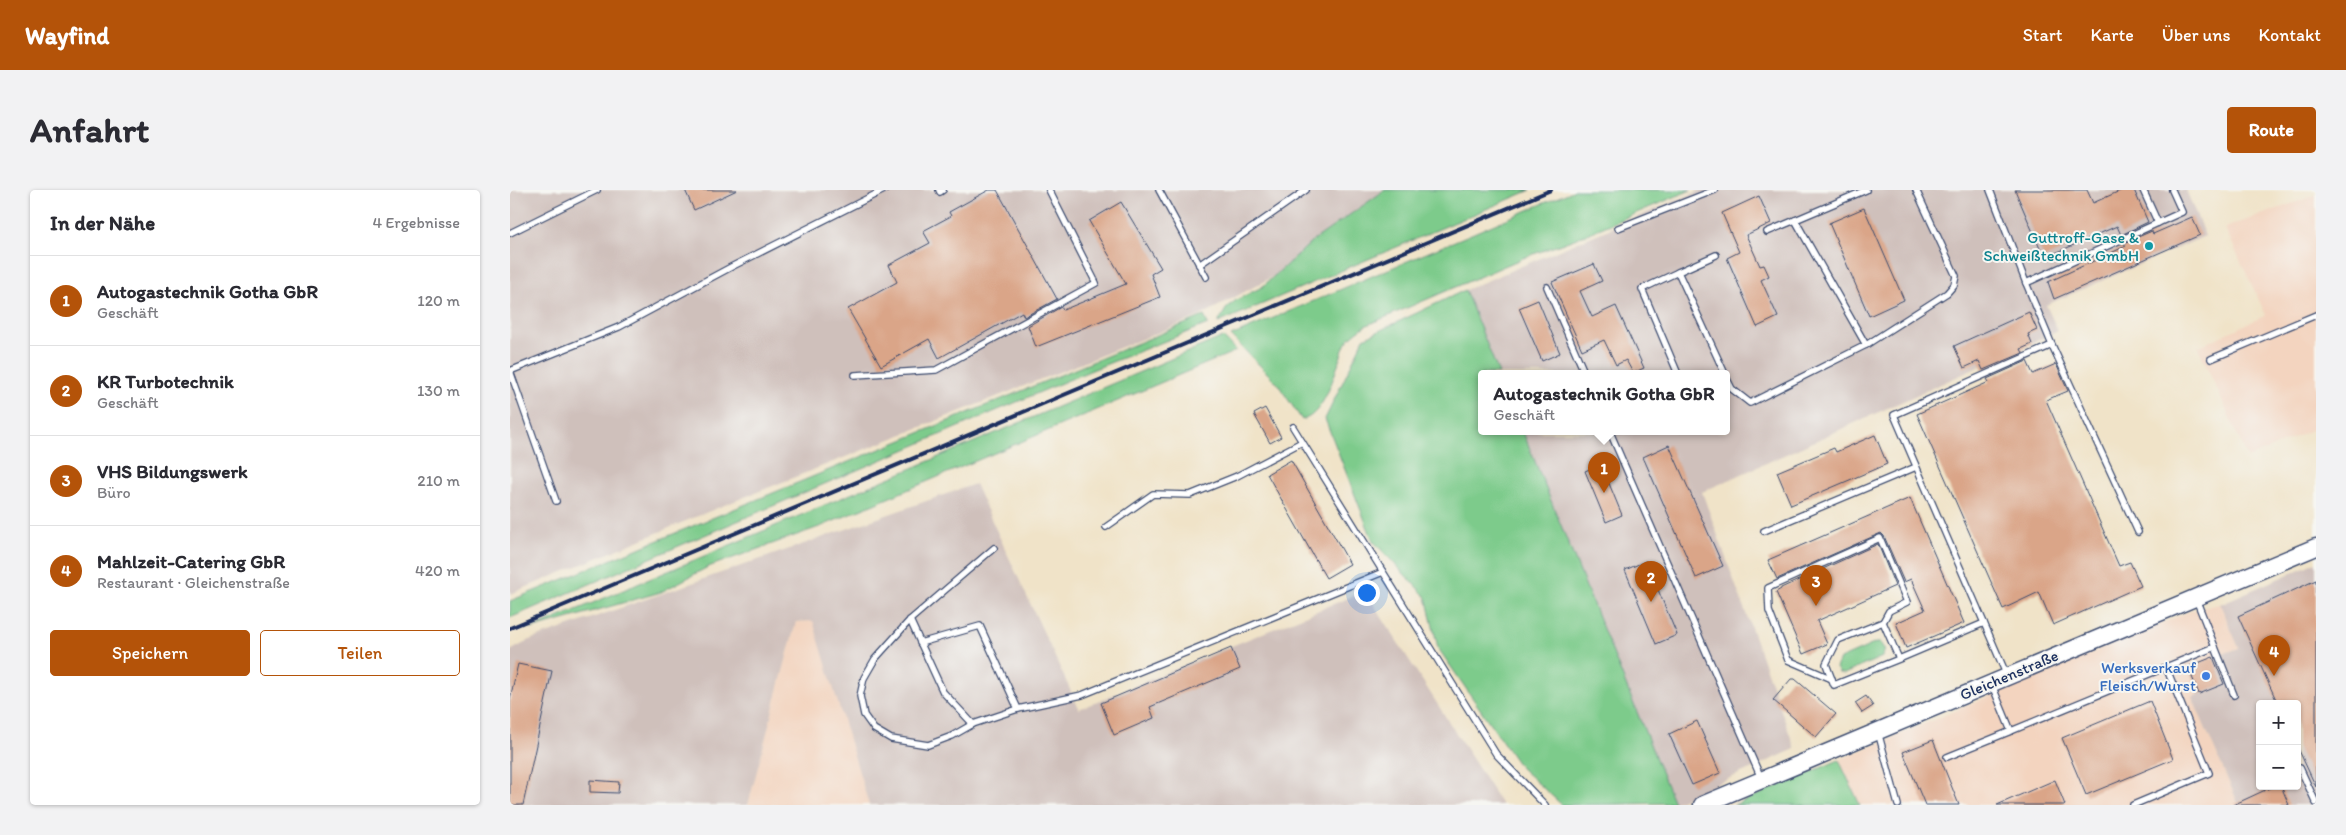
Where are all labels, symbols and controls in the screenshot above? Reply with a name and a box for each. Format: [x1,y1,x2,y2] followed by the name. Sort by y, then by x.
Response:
[25,21,109,50] text: Wayfind
[2023,24,2062,46] text: Start
[2090,24,2134,46] text: Karte
[2162,24,2231,46] text: Über uns
[2259,24,2321,46] text: Kontakt
[2227,107,2316,153] button: Route
[30,109,149,151] text: Anfahrt
[50,210,155,235] text: In der Nähe
[372,213,460,232] text: 4 Ergebnisse
[1984,228,2140,265] place label: Guttroff-Gase & Schweißtechnik GmbH
[2143,240,2155,252] marker: Guttroff-Gase & Schweißtechnik GmbH
[97,280,318,303] text: Autogastechnik Gotha GbR
[62,291,70,310] text: 1
[417,291,460,310] text: 120 m
[97,303,159,322] text: Geschäft
[97,370,234,393] text: KR Turbotechnik
[1478,370,1730,435] popup
[62,381,70,400] text: 2
[417,381,460,400] text: 130 m
[1494,382,1714,405] text: Autogastechnik Gotha GbR
[97,393,159,412] text: Geschäft
[1494,405,1555,424] text: Geschäft
[1588,452,1620,493] pin: 1
[97,460,248,483] text: VHS Bildungswerk
[62,471,70,490] text: 3
[417,471,460,490] text: 210 m
[97,483,131,502] text: Büro
[97,550,285,573] text: Mahlzeit-Catering GbR
[61,561,71,580] text: 4
[415,561,460,580] text: 420 m
[1635,561,1667,602] pin: 2
[1800,565,1832,606] pin: 3
[97,573,290,592] text: Restaurant · Gleichenstraße
[1354,580,1380,606] your location
[50,630,250,676] button: Speichern
[260,630,460,676] button: Teilen
[2258,635,2290,676] pin: 4
[1957,646,2061,704] street label: Gleichenstraße
[2100,658,2197,695] place label: Werksverkauf Fleisch/Wurst
[2200,670,2212,682] marker: Werksverkauf Fleisch/Wurst
[2256,700,2301,790] map controls
[2256,700,2301,745] button: +
[2256,745,2301,790] button: −

